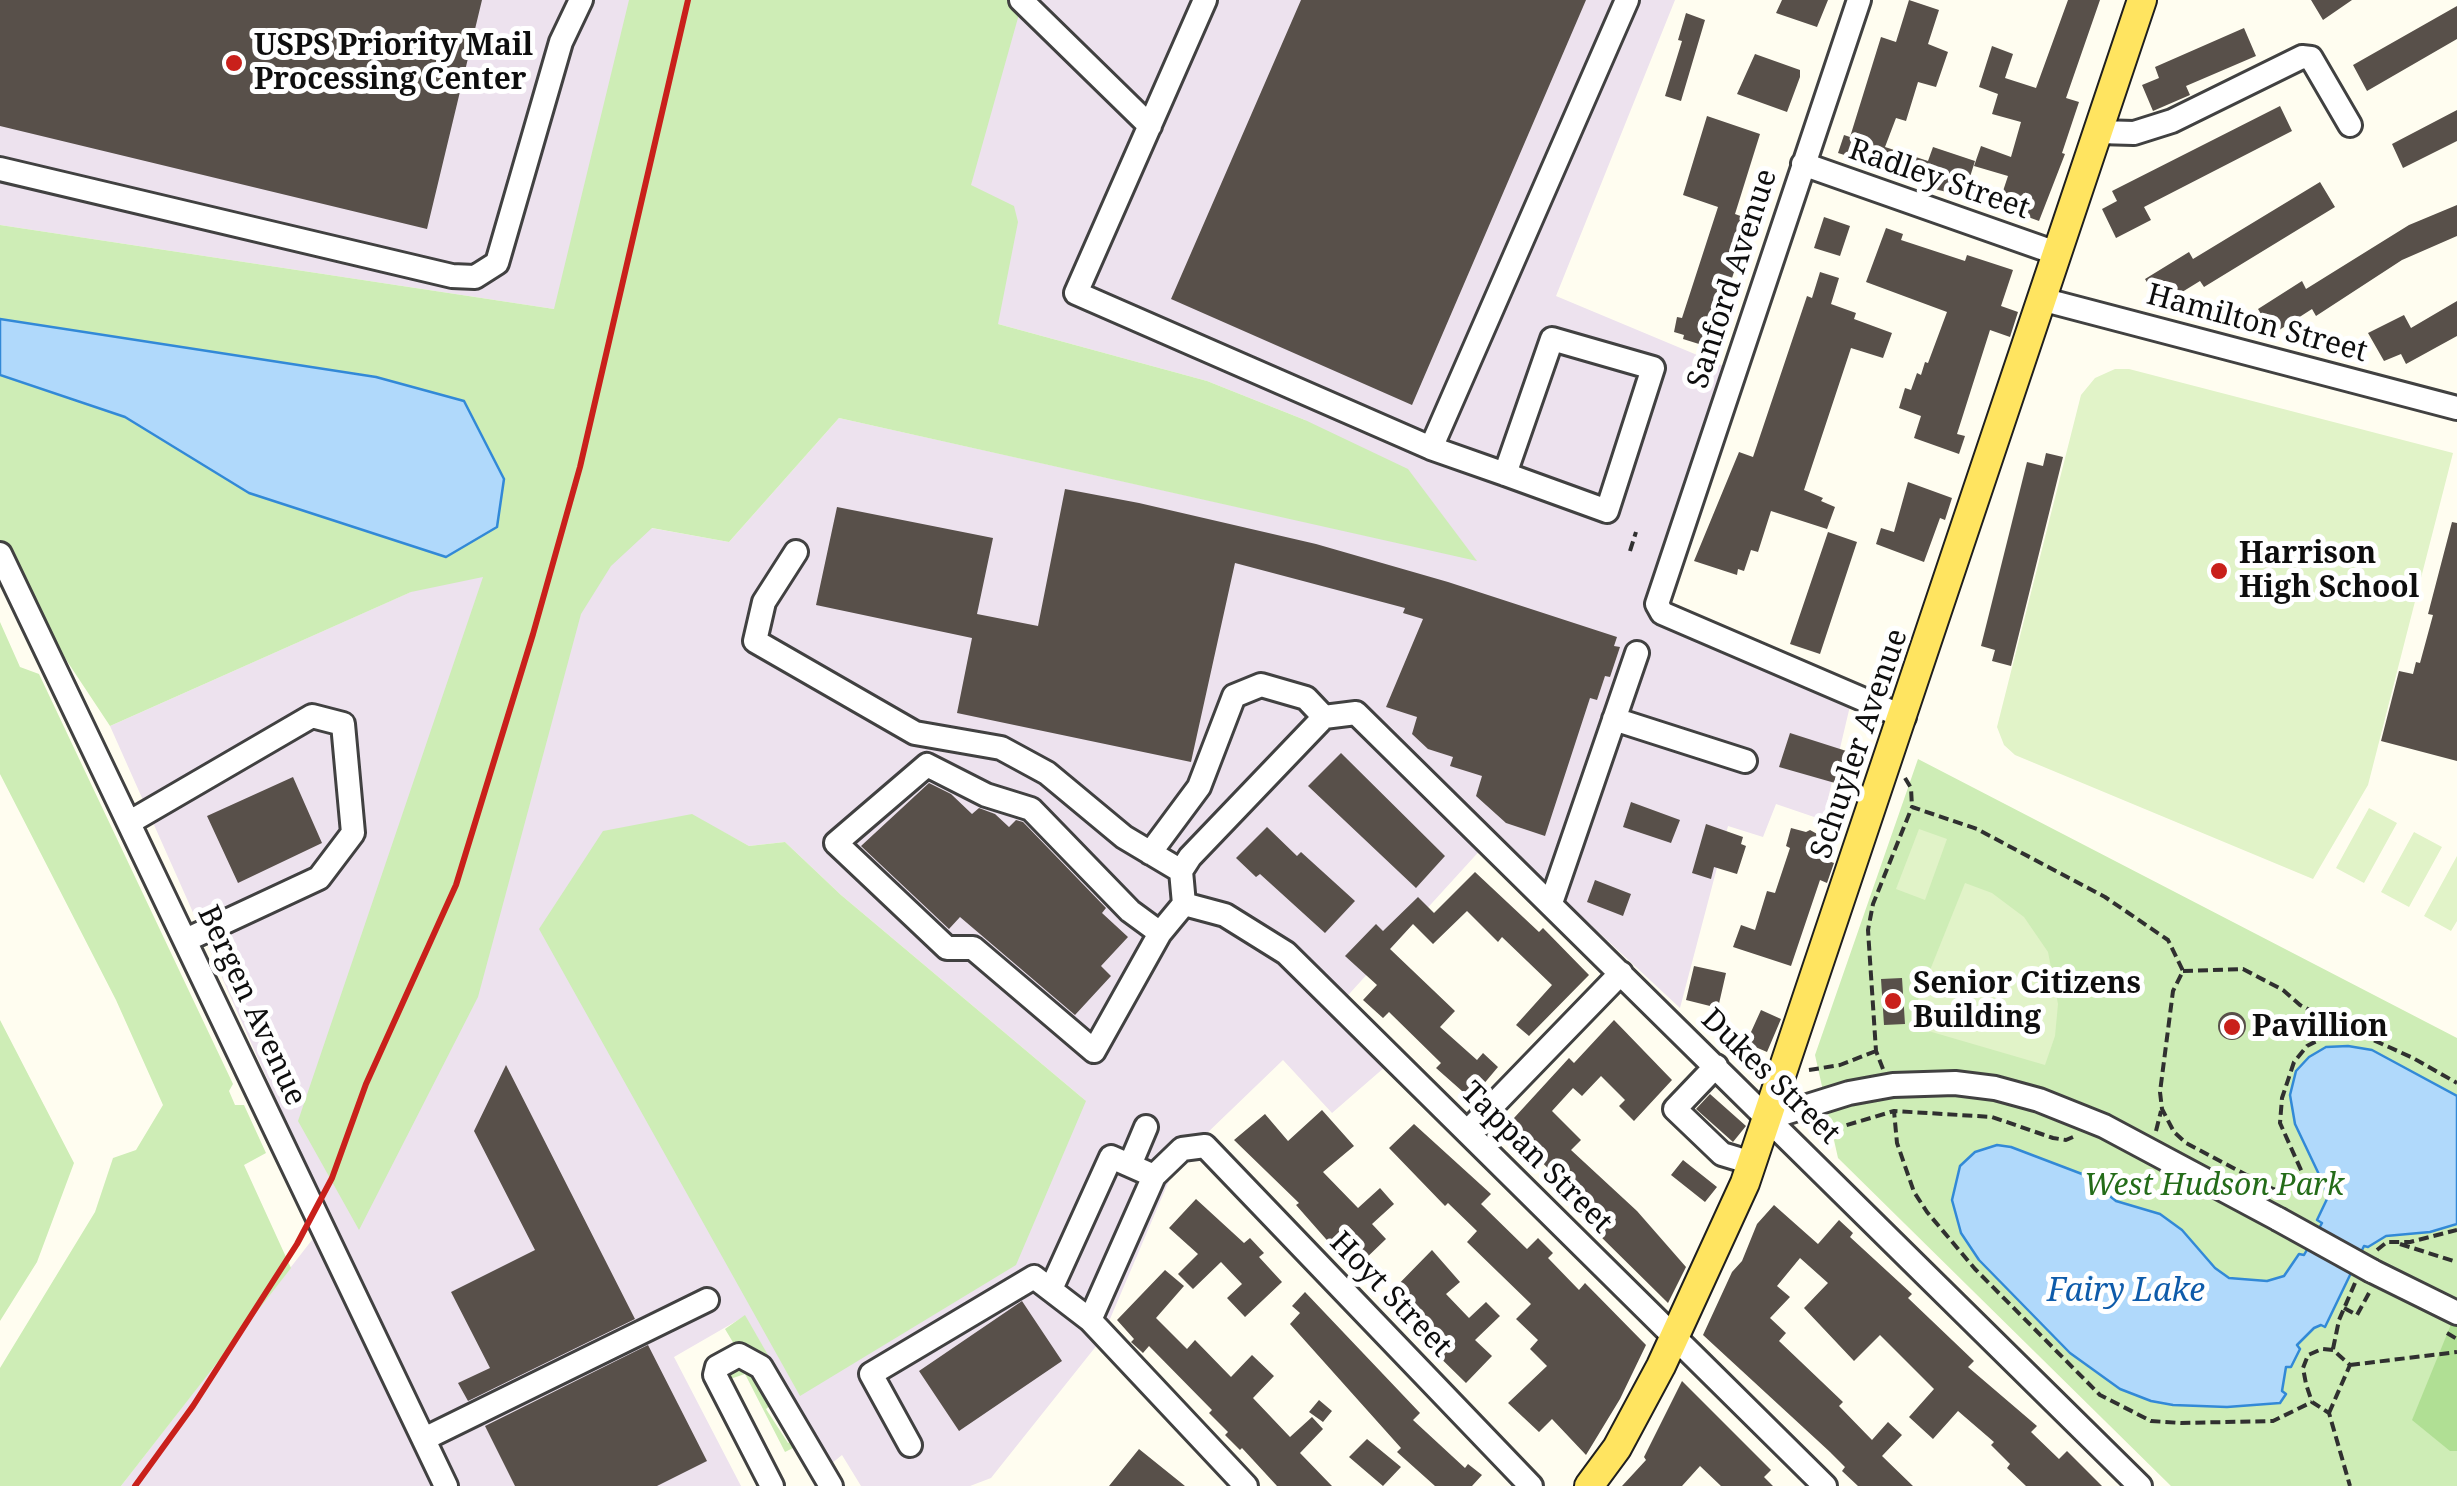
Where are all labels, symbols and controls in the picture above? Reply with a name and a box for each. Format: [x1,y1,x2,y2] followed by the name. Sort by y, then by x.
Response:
[254,28,533,98] place label: USPS Priority Mail Processing Center
[223,52,245,74] marker: USPS Priority Mail Processing Center
[1844,132,2034,228] street label: Radley Street
[1681,165,1785,393] street label: Sanford Avenue
[2143,277,2371,371] street label: Hamilton Street
[2239,536,2419,606] place label: Harrison High School
[2208,560,2230,582] marker: Harrison High School
[1804,624,1916,864] street label: Schuyler Avenue
[189,900,313,1112] street label: Bergen Avenue
[1913,966,2141,1036] place label: Senior Citizens Building
[1882,990,1904,1012] marker: Senior Citizens Building
[1693,1002,1847,1152] street label: Dukes Street
[2252,1009,2388,1045] place label: Pavillion
[2221,1016,2243,1038] marker: Pavillion
[1453,1075,1619,1241] street label: Tappan Street
[2084,1168,2344,1204] park label: West Hudson Park
[1322,1225,1458,1365] street label: Hoyt Street
[2047,1273,2205,1311] water label: Fairy Lake

